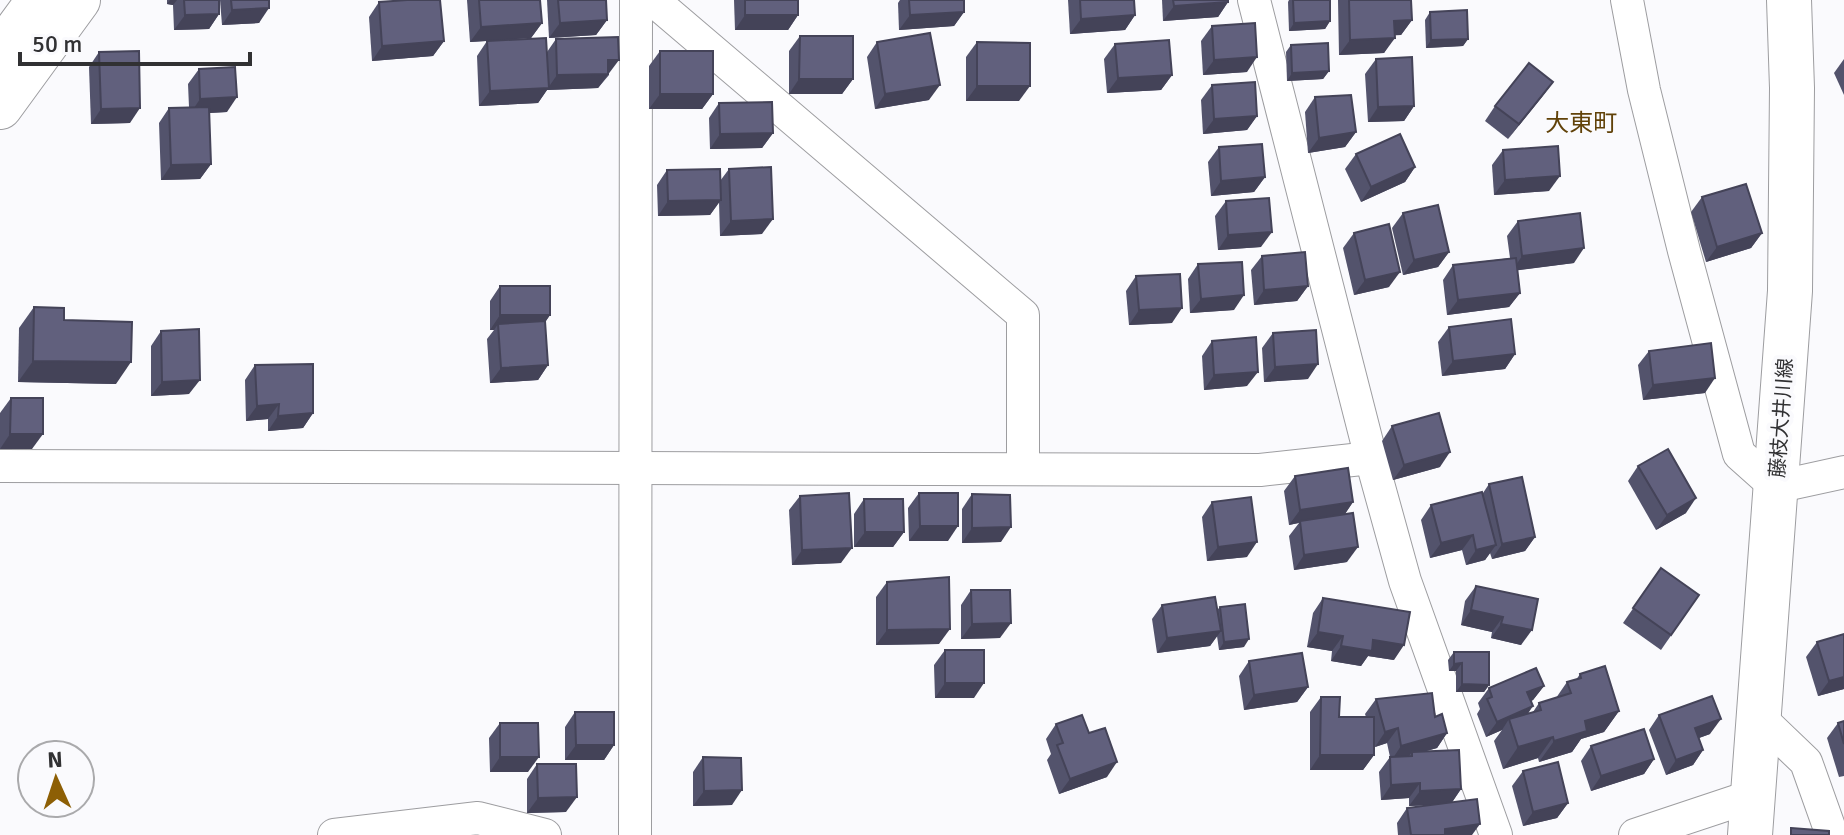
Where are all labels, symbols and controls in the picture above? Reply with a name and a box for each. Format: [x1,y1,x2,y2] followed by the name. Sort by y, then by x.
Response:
[20,16,250,66] scale bar
[32,29,82,59] text: 50 m
[1545,108,1617,138] district label: 大東町
[1765,357,1798,479] street label: 藤枝大井川線
[16,739,96,819] north arrow
[47,746,63,773] text: N

